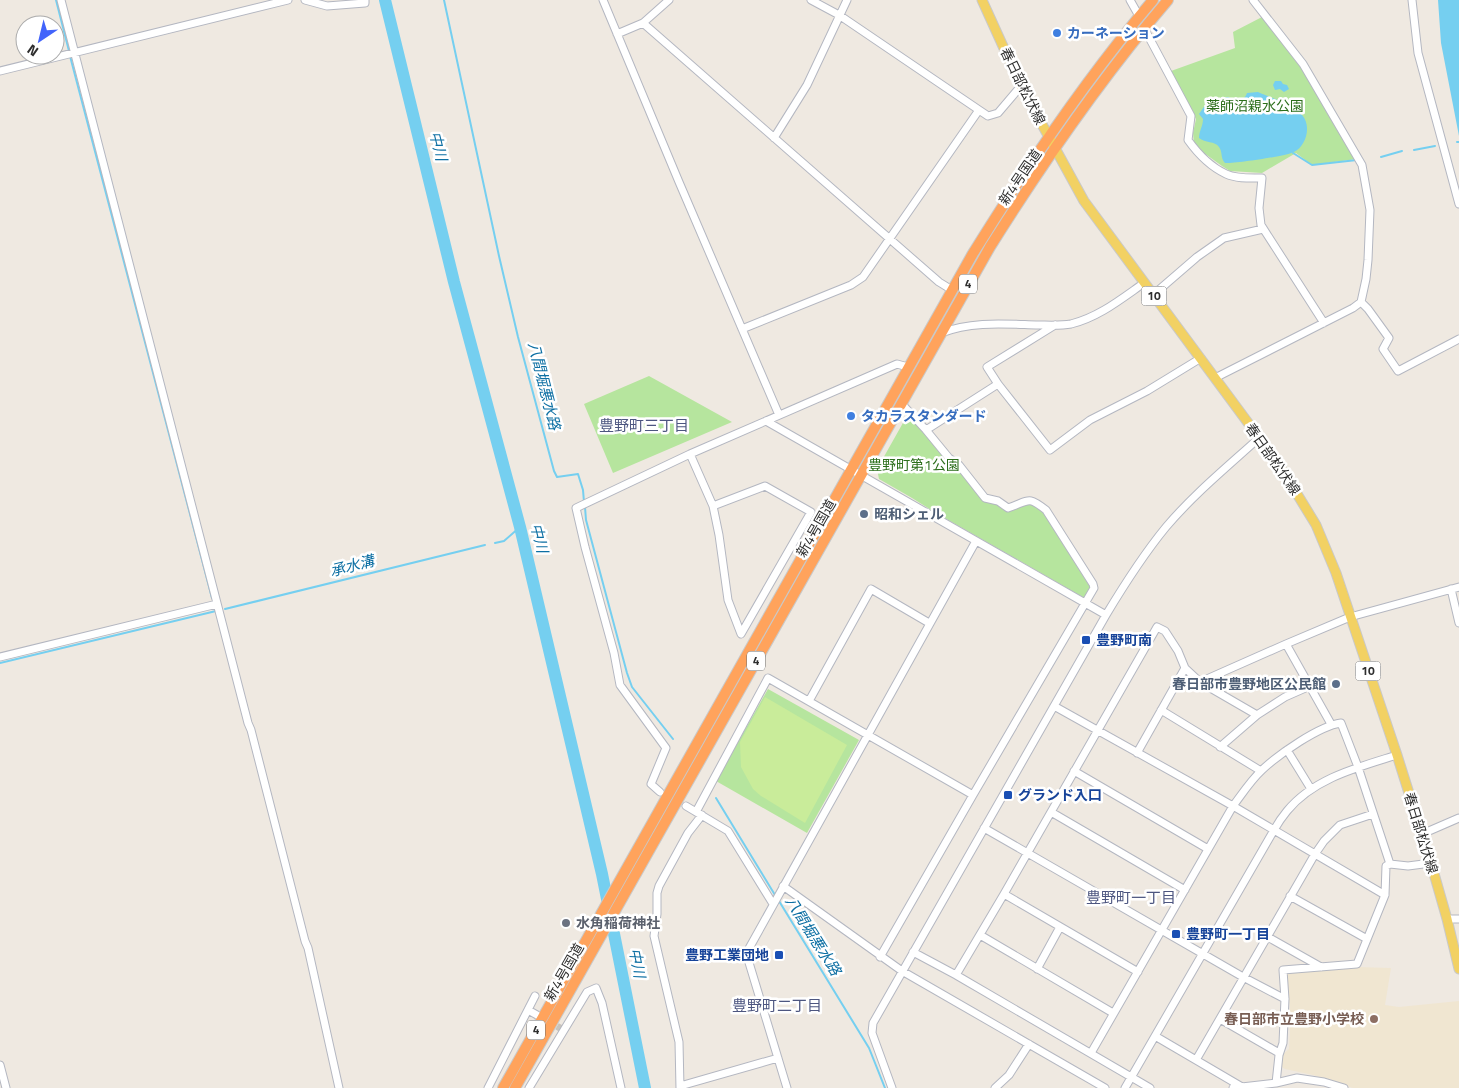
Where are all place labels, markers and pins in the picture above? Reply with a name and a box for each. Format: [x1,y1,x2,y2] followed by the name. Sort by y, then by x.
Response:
[1067,22,1165,43] place label: カーネーション
[1051,27,1063,39] marker: カーネーション
[861,405,987,426] place label: タカラスタンダード
[845,410,857,422] marker: タカラスタンダード
[874,503,944,524] place label: 昭和シェル
[858,508,870,520] marker: 昭和シェル
[1096,629,1152,650] place label: 豊野町南
[1080,634,1092,646] marker: 豊野町南
[1172,673,1326,694] place label: 春日部市豊野地区公民館
[1330,678,1342,690] marker: 春日部市豊野地区公民館
[1018,784,1102,805] place label: グランド入口
[1002,789,1014,801] marker: グランド入口
[576,912,660,933] place label: 水角稲荷神社
[560,917,572,929] marker: 水角稲荷神社
[1186,923,1270,944] place label: 豊野町一丁目
[1170,928,1182,940] marker: 豊野町一丁目
[685,944,769,965] place label: 豊野工業団地
[773,949,785,961] marker: 豊野工業団地
[1224,1008,1364,1029] place label: 春日部市立豊野小学校
[1368,1013,1380,1025] marker: 春日部市立豊野小学校

